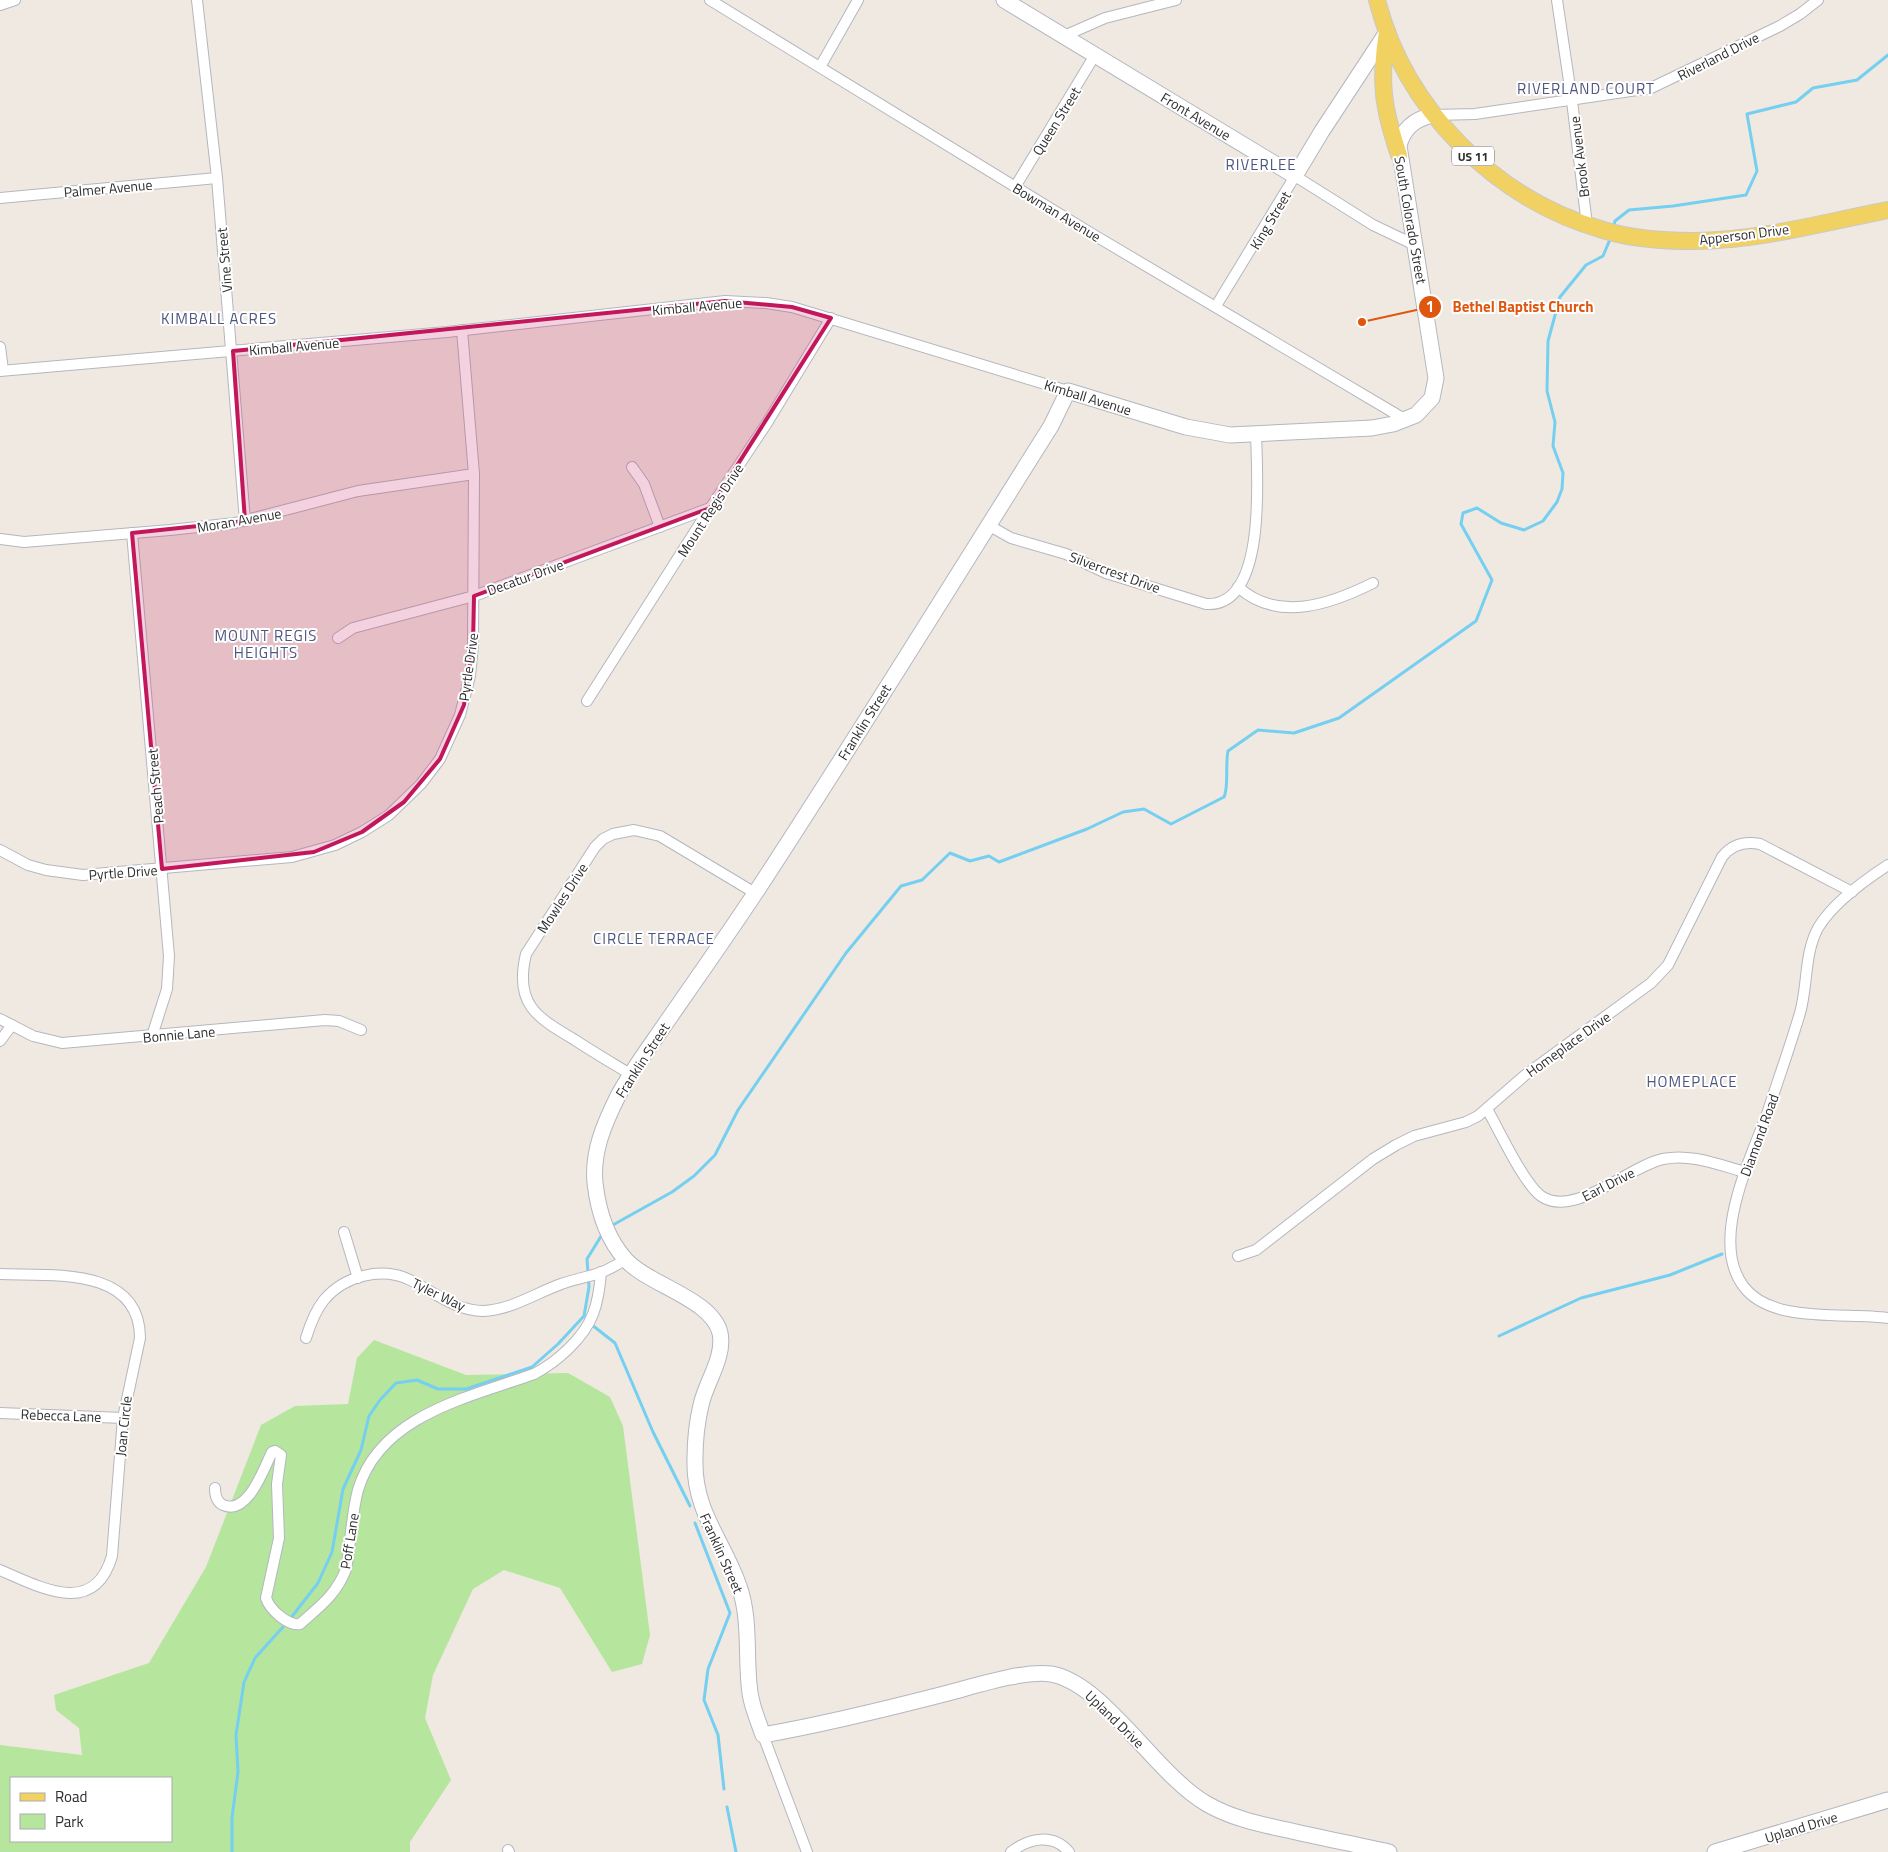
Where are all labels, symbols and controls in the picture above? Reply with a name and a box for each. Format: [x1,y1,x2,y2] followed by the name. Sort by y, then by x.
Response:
[1674,26,1762,86] street label: Riverland Drive
[1517,77,1655,100] district label: RIVERLAND COURT
[1027,83,1085,159] street label: Queen Street
[1157,87,1235,145] street label: Front Avenue
[1564,115,1594,199] street label: Brook Avenue
[1452,146,1494,166] road number: US 11
[1226,153,1296,176] district label: RIVERLEE
[1389,155,1433,286] street label: South Colorado Street
[63,174,153,202] street label: Palmer Avenue
[1009,177,1105,247] street label: Bowman Avenue
[1244,187,1296,253] street label: King Street
[1698,218,1790,250] street label: Apperson Drive
[211,227,237,293] street label: Vine Street
[651,292,743,320] street label: Kimball Avenue
[1418,292,1604,322] callout: Bethel Baptist Church
[1426,295,1434,318] text: 1
[1453,295,1593,318] text: Bethel Baptist Church
[161,307,277,330] district label: KIMBALL ACRES
[248,332,340,360] street label: Kimball Avenue
[1042,374,1134,420] street label: Kimball Avenue
[672,459,748,561] street label: Mount Regis Drive
[195,502,283,538] street label: Moran Avenue
[1067,546,1163,598] street label: Silvercrest Drive
[484,553,566,601] street label: Decatur Drive
[215,624,317,664] district label: MOUNT REGIS HEIGHTS
[453,631,483,703] street label: Pyrtle Drive
[832,680,896,764] street label: Franklin Street
[141,748,169,824] street label: Peach Street
[88,859,158,885] street label: Pyrtle Drive
[531,859,593,937] street label: Mowles Drive
[593,927,715,950] district label: CIRCLE TERRACE
[1521,1006,1615,1082] street label: Homeplace Drive
[610,1018,674,1102] street label: Franklin Street
[142,1020,216,1048] street label: Bonnie Lane
[1646,1070,1738,1093] district label: HOMEPLACE
[1734,1091,1784,1179] street label: Diamond Road
[1578,1162,1638,1206] street label: Earl Drive
[409,1272,470,1316] street label: Tyler Way
[109,1395,137,1457] street label: Joan Circle
[20,1403,102,1427] street label: Rebecca Lane
[695,1509,749,1597] street label: Franklin Street
[334,1512,364,1570] street label: Poff Lane
[1081,1685,1149,1753] street label: Upland Drive
[10,1777,172,1842] legend
[55,1785,87,1808] text: Road
[1762,1806,1840,1848] street label: Upland Drive
[55,1810,84,1833] text: Park

